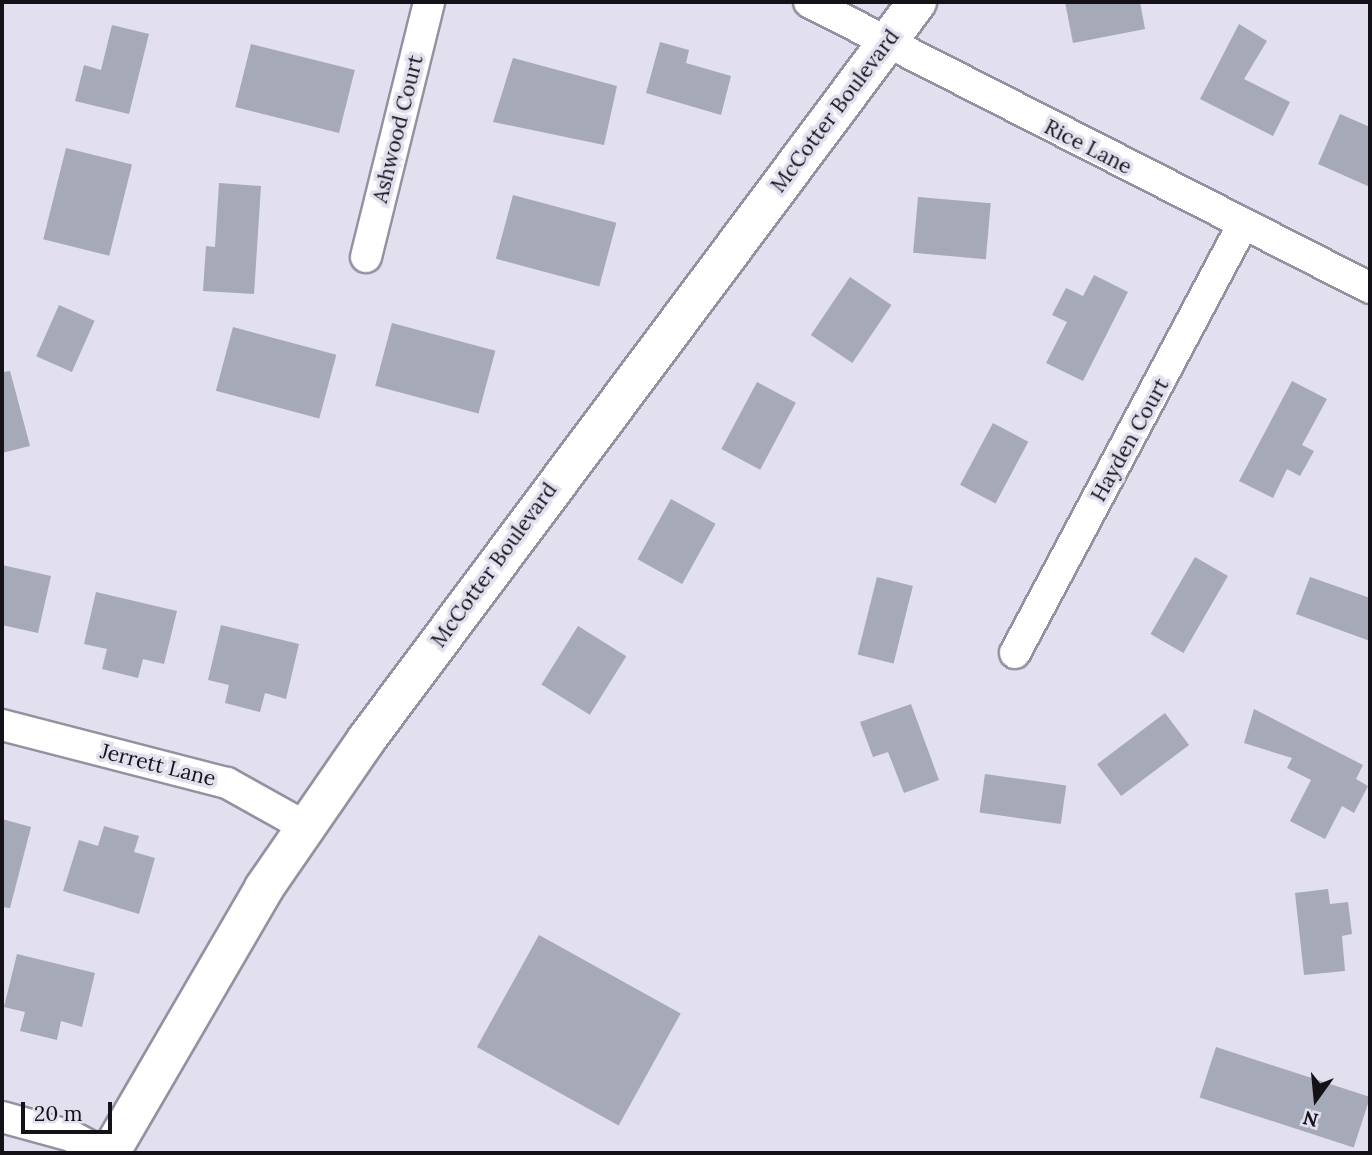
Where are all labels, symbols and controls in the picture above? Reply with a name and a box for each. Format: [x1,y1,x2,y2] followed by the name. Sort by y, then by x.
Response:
[766,25,904,197] street label: McCotter Boulevard
[367,52,429,206] street label: Ashwood Court
[1040,114,1136,180] street label: Rice Lane
[1086,374,1174,506] street label: Hayden Court
[426,478,562,652] street label: McCotter Boulevard
[98,739,218,791] street label: Jerrett Lane
[1281,1064,1351,1134] north arrow
[24,1088,116,1132] scale bar
[34,1100,83,1127] text: 20 m
[1300,1106,1321,1133] text: N

